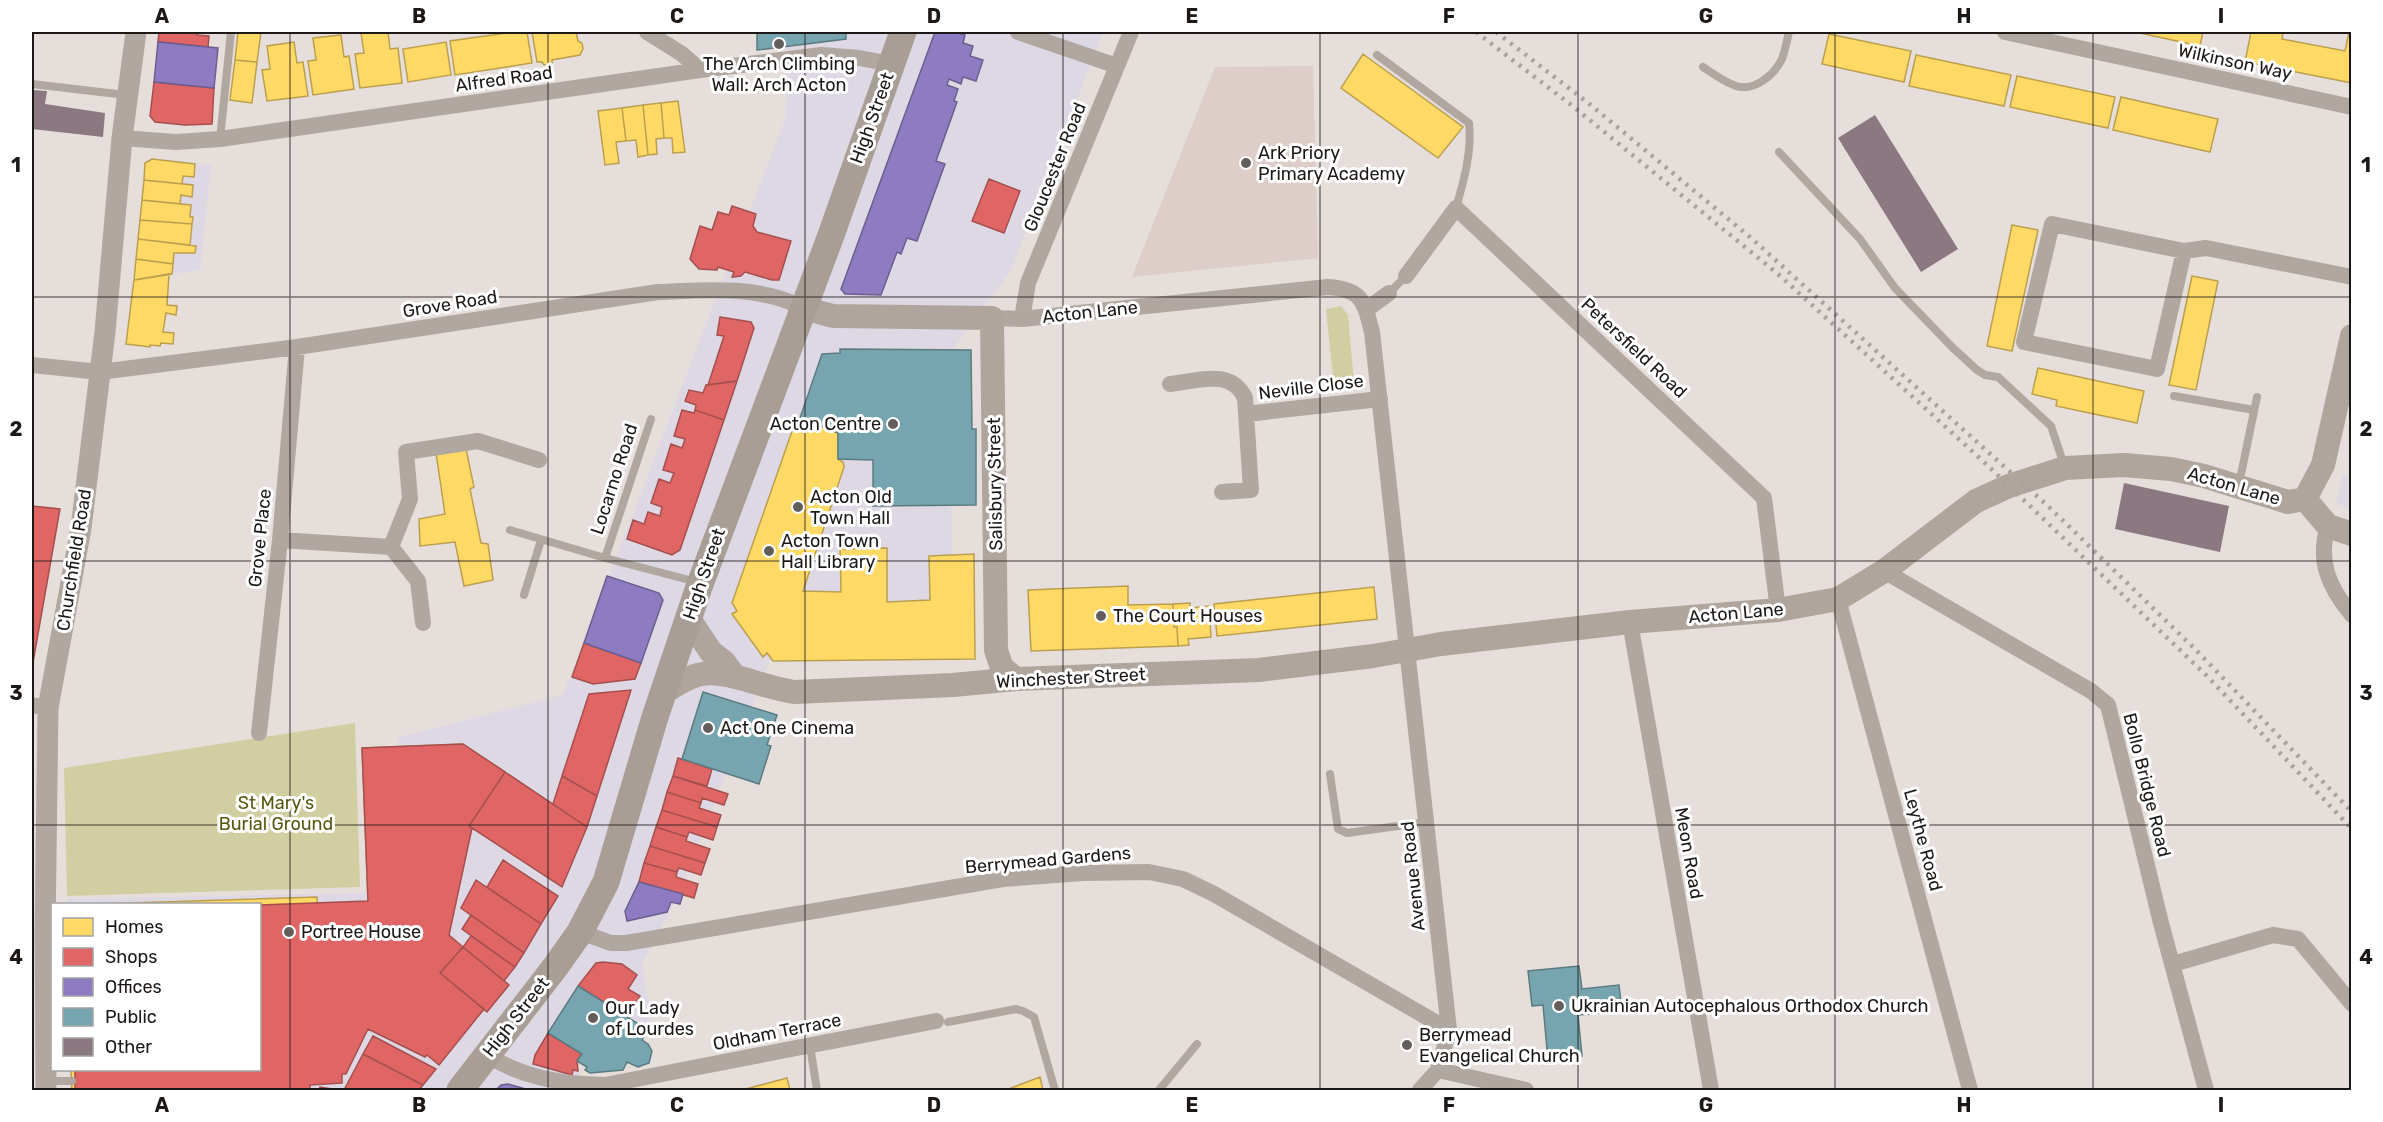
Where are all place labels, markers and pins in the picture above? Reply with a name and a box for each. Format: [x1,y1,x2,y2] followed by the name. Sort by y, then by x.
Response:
[772,37,786,51] marker: The Arch Climbing Wall: Arch Acton
[703,53,855,96] place label: The Arch Climbing Wall: Arch Acton
[1258,142,1405,185] place label: Ark Priory Primary Academy
[1239,156,1253,170] marker: Ark Priory Primary Academy
[770,413,881,435] place label: Acton Centre
[886,417,900,431] marker: Acton Centre
[810,486,892,529] place label: Acton Old Town Hall
[791,500,805,514] marker: Acton Old Town Hall
[781,530,879,573] place label: Acton Town Hall Library
[762,544,776,558] marker: Acton Town Hall Library
[1113,605,1262,627] place label: The Court Houses
[1094,609,1108,623] marker: The Court Houses
[720,717,854,739] place label: Act One Cinema
[701,721,715,735] marker: Act One Cinema
[301,921,421,943] place label: Portree House
[282,925,296,939] marker: Portree House
[1571,995,1928,1017] place label: Ukrainian Autocephalous Orthodox Church
[605,997,694,1040] place label: Our Lady of Lourdes
[1552,999,1566,1013] marker: Ukrainian Autocephalous Orthodox Church
[586,1011,600,1025] marker: Our Lady of Lourdes
[1419,1024,1580,1067] place label: Berrymead Evangelical Church
[1400,1038,1414,1052] marker: Berrymead Evangelical Church

